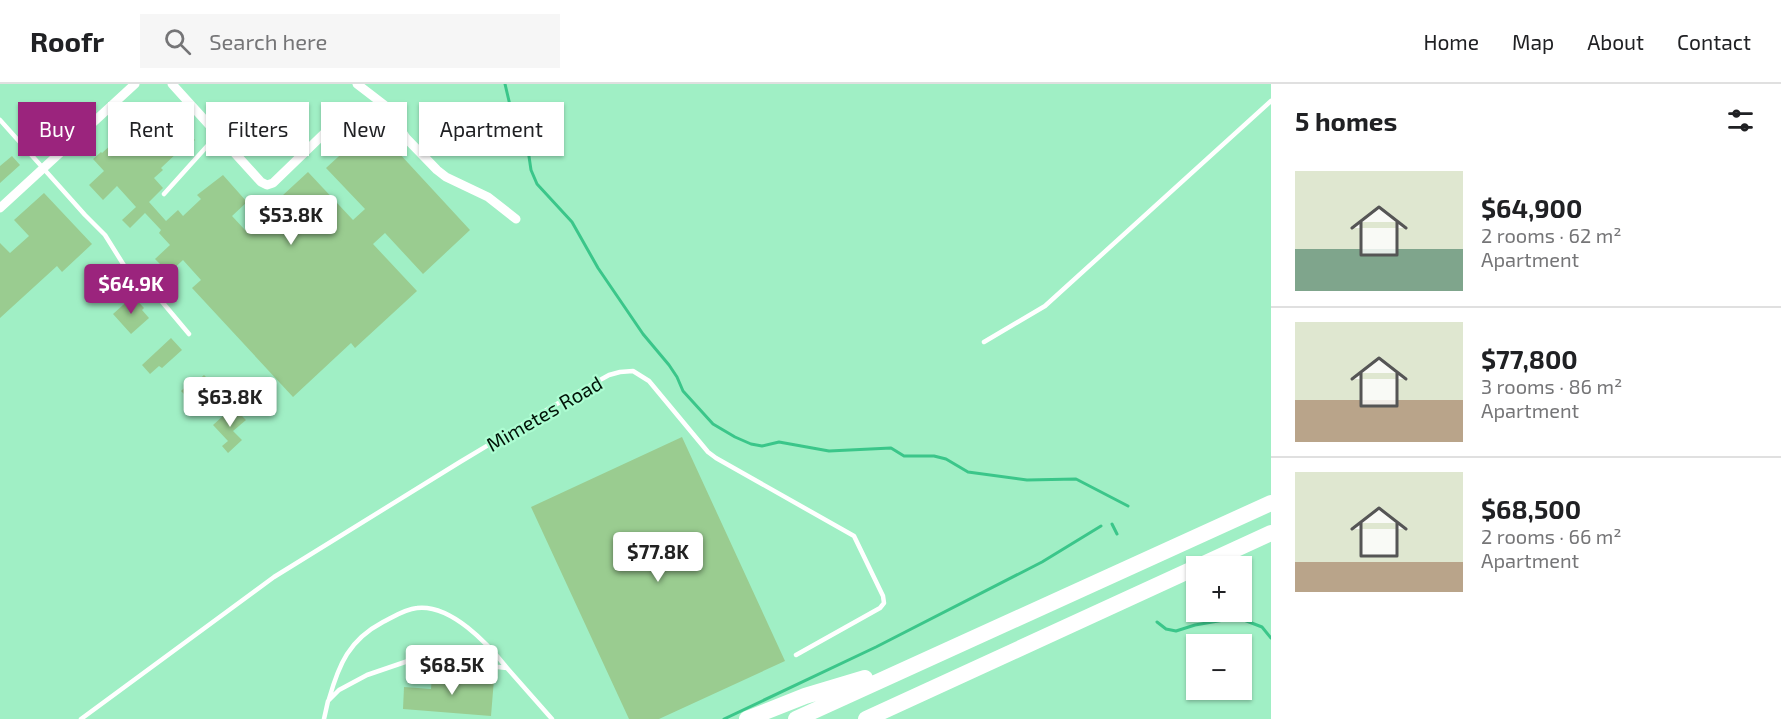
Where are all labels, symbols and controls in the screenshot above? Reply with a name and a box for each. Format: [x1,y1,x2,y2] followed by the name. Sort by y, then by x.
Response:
[140,14,560,68] search box
[30,24,104,58] text: Roofr
[161,25,194,58] icon: search
[209,28,327,54] text: Search here
[1423,29,1479,54] text: Home
[1512,29,1554,54] text: Map
[1587,29,1644,54] text: About
[1677,29,1751,54] text: Contact
[18,102,96,156] chip: Buy
[108,102,194,156] chip: Rent
[206,102,309,156] chip: Filters
[321,102,407,156] chip: New
[419,102,564,156] chip: Apartment
[1724,104,1757,137] icon: filters
[1295,105,1397,136] text: 5 homes
[1481,192,1582,223] text: $64,900
[242,195,340,246] pin: $53.8K
[1343,195,1415,267] icon: home
[259,202,323,226] text: $53.8K
[1481,223,1621,247] text: 2 rooms · 62 m²
[1481,247,1579,271] text: Apartment
[82,264,180,315] pin: $64.9K
[98,271,164,295] text: $64.9K
[1481,343,1578,374] text: $77,800
[1343,346,1415,418] icon: home
[482,370,606,456] street label: Mimetes Road
[1481,374,1622,398] text: 3 rooms · 86 m²
[181,377,279,428] pin: $63.8K
[198,384,262,408] text: $63.8K
[1481,398,1579,422] text: Apartment
[1481,493,1581,524] text: $68,500
[1343,496,1415,568] icon: home
[1481,524,1622,548] text: 2 rooms · 66 m²
[609,532,707,583] pin: $77.8K
[627,539,689,563] text: $77.8K
[1481,548,1579,572] text: Apartment
[1186,556,1252,700] map controls
[1186,556,1252,622] button: +
[1186,634,1252,700] button: −
[403,645,501,696] pin: $68.5K
[420,652,484,676] text: $68.5K

